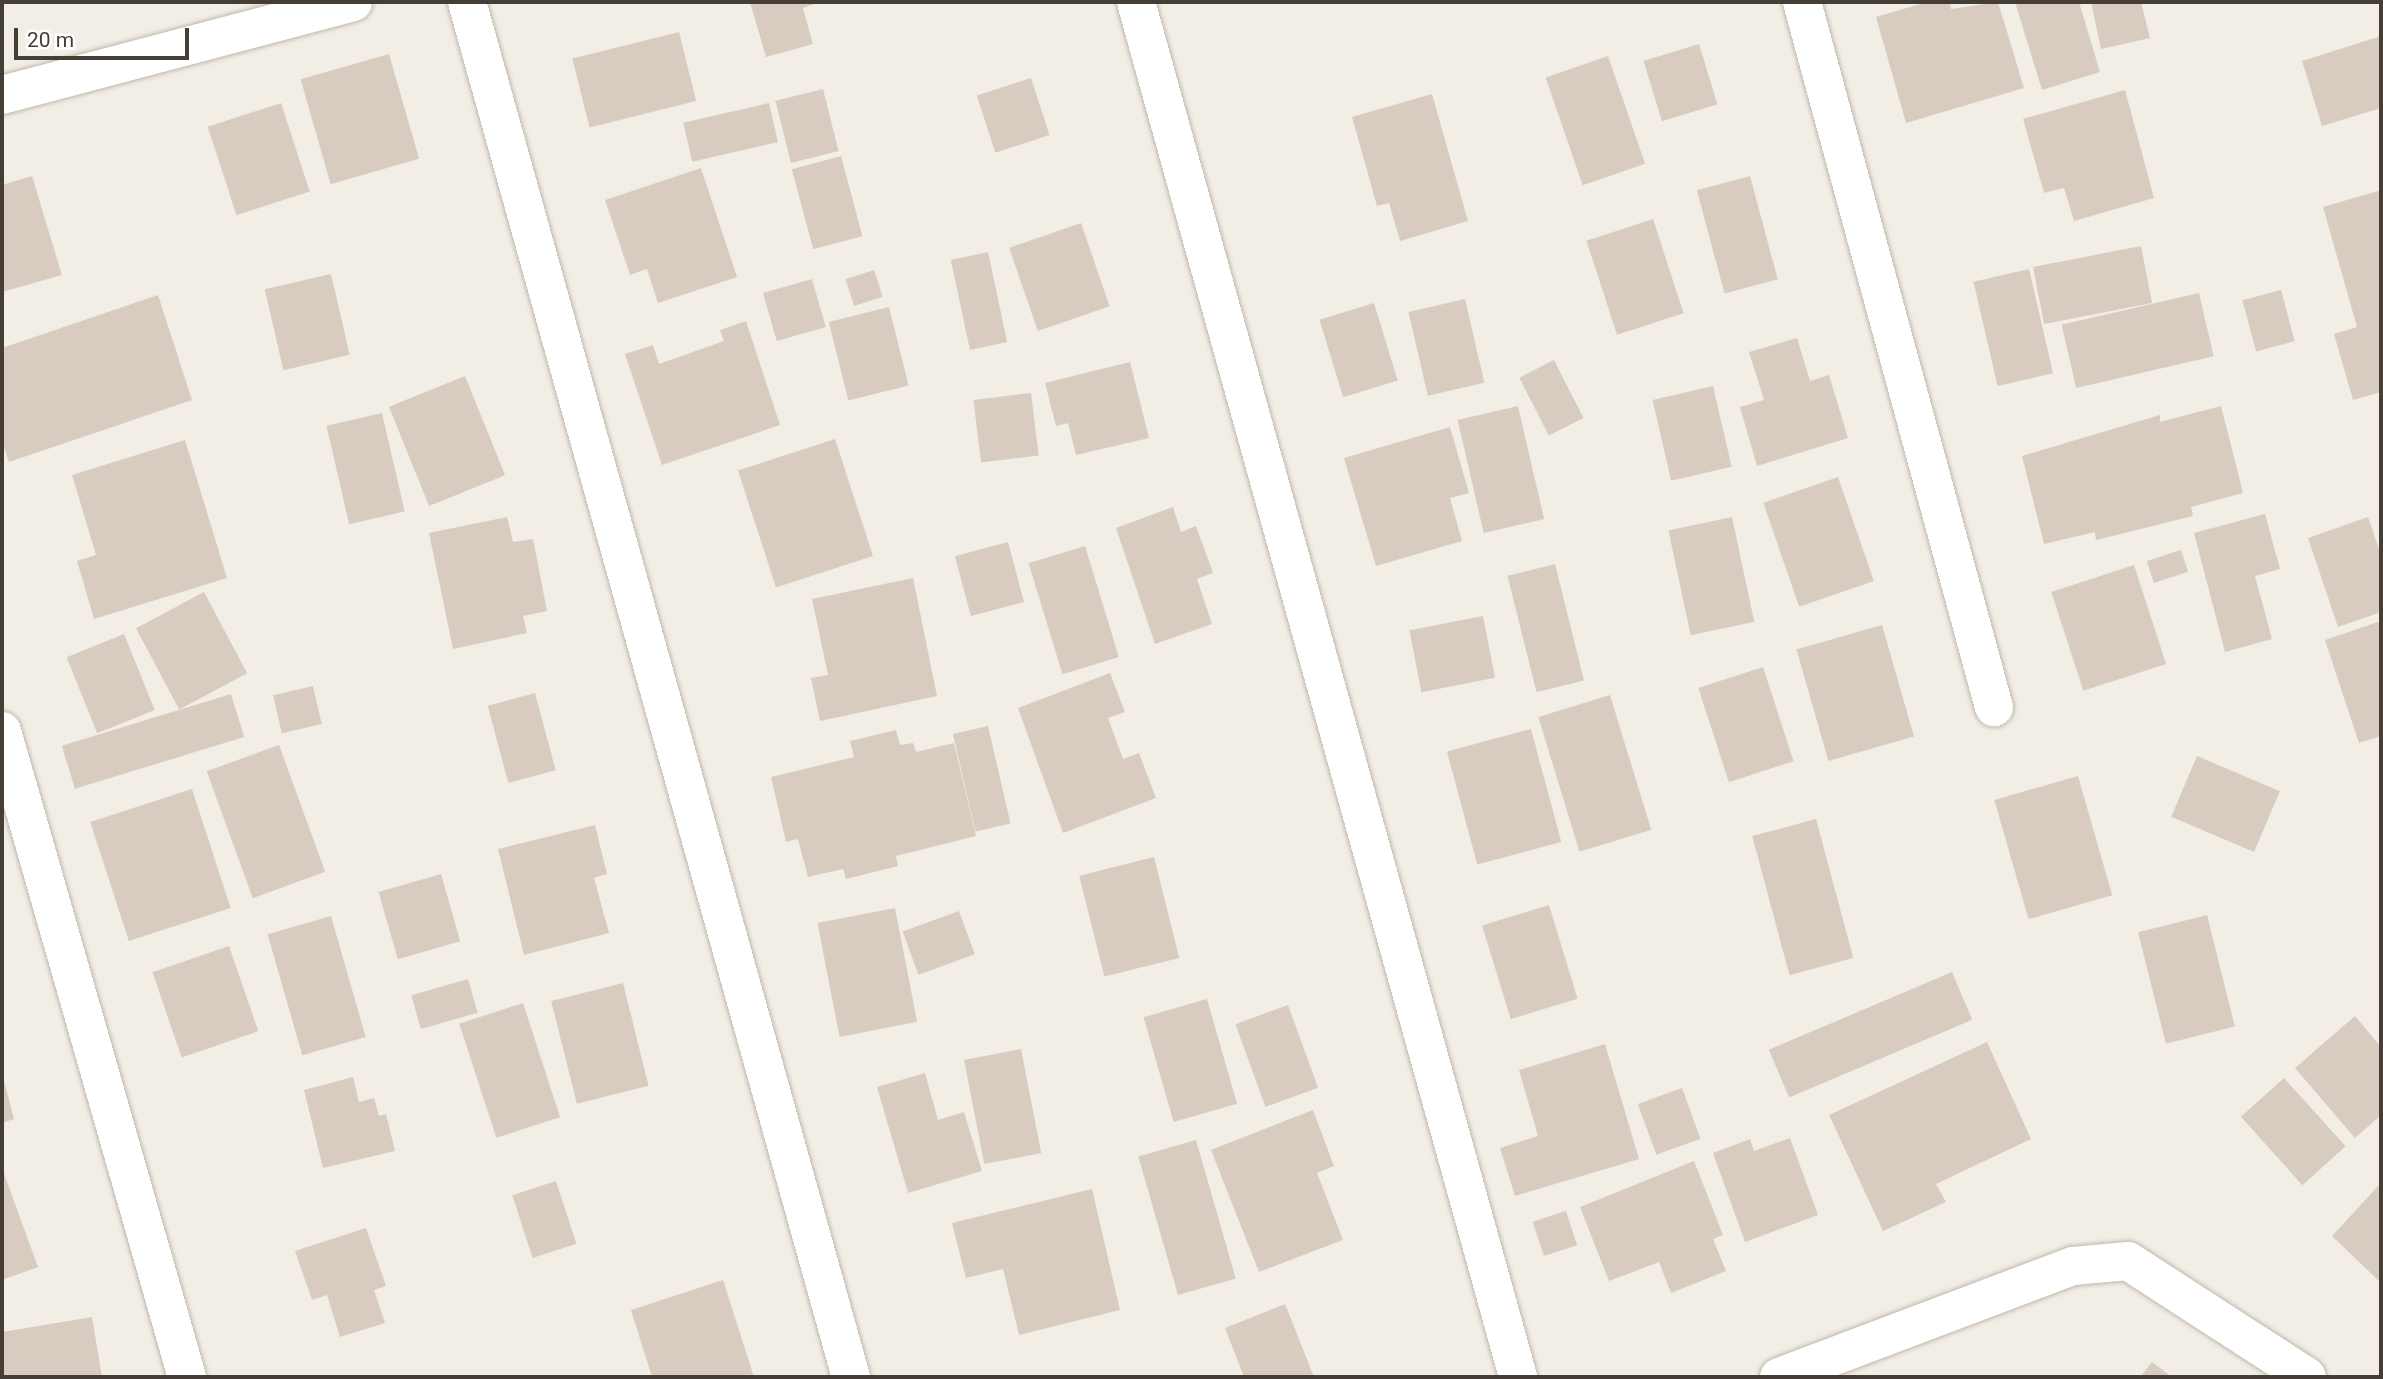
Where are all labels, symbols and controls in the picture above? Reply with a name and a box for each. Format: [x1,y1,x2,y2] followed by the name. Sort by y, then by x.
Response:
[18,14,192,58] scale bar
[27,28,74,52] text: 20 m

